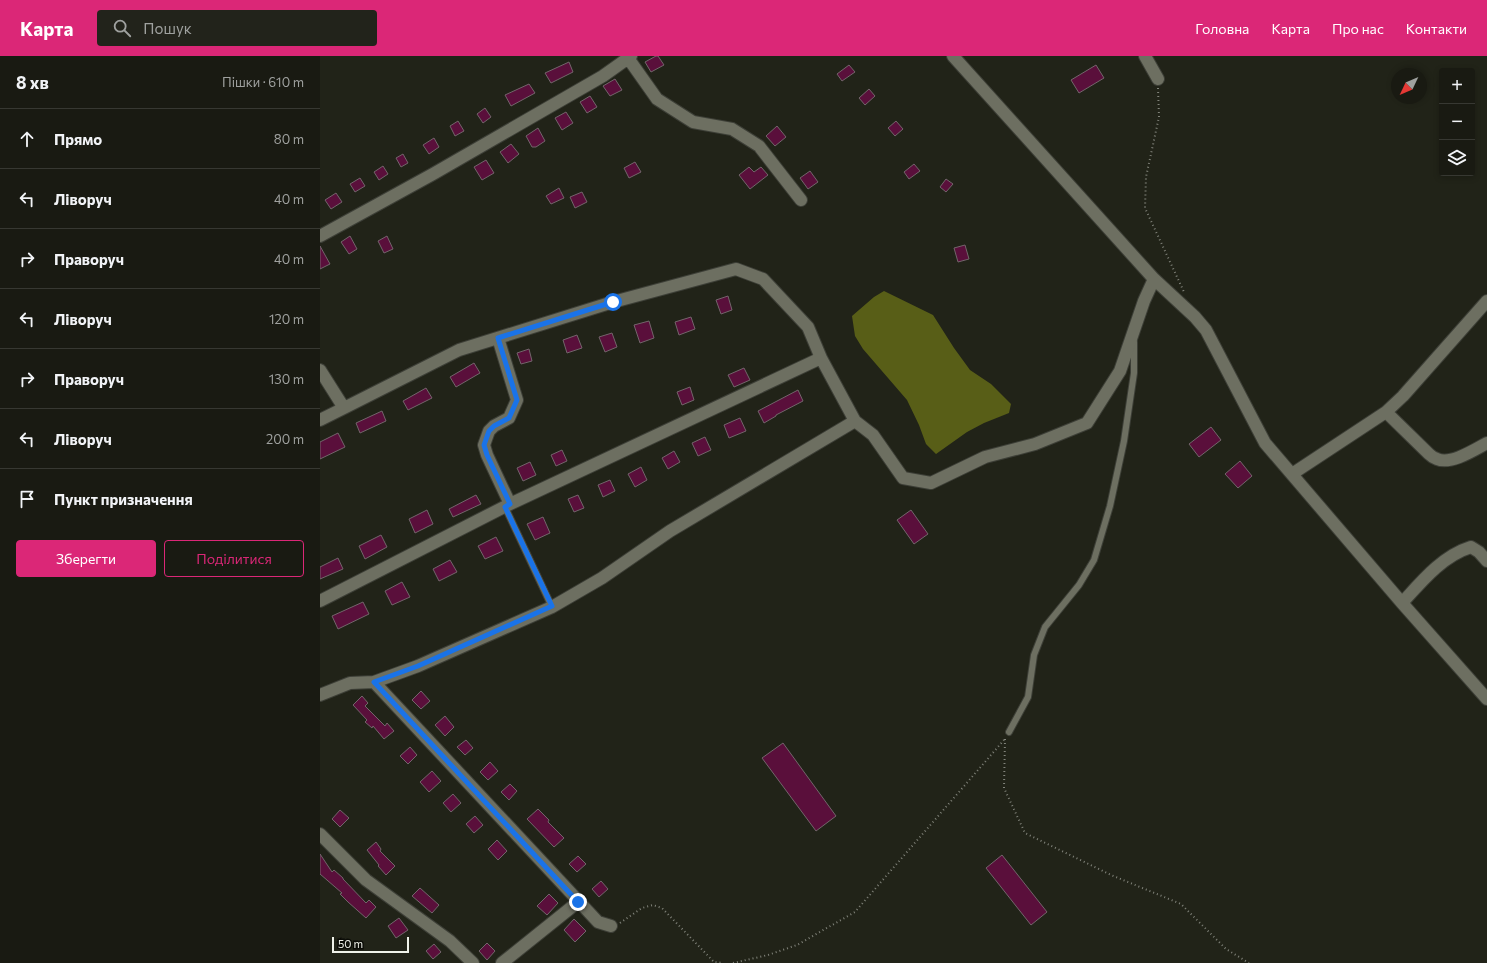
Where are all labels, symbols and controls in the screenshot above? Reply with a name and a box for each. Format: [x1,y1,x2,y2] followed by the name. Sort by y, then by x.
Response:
[97,10,377,46] search box
[20,17,73,40] text: Карта
[111,17,133,39] icon: search
[143,19,192,37] text: Пошук
[1195,20,1249,37] text: Головна
[1271,20,1310,37] text: Карта
[1332,20,1384,37] text: Про нас
[1406,20,1467,37] text: Контакти
[1391,68,1427,104] north arrow
[1439,68,1475,176] map controls
[1439,68,1475,104] button: +
[16,72,49,93] text: 8 хв
[222,74,304,90] text: Пішки · 610 m
[1439,104,1475,140] button: −
[16,128,38,150] icon: ahead
[54,130,102,148] text: Прямо
[274,131,304,147] text: 80 m
[1439,140,1475,176] button: layers
[16,188,38,210] icon: left
[54,190,112,208] text: Ліворуч
[274,191,304,207] text: 40 m
[16,248,38,270] icon: right
[54,250,124,268] text: Праворуч
[274,251,304,267] text: 40 m
[604,293,622,311] route start
[16,308,38,330] icon: left
[54,310,112,328] text: Ліворуч
[269,311,304,327] text: 120 m
[16,368,38,390] icon: right
[54,370,124,388] text: Праворуч
[269,371,304,387] text: 130 m
[16,428,38,450] icon: left
[54,430,112,448] text: Ліворуч
[266,431,304,447] text: 200 m
[16,488,38,510] icon: arrive
[54,490,193,508] text: Пункт призначення
[16,540,156,577] button: Зберегти
[164,540,304,577] button: Поділитися
[569,893,587,911] route end
[332,935,409,954] scale bar
[338,937,363,950] text: 50 m

